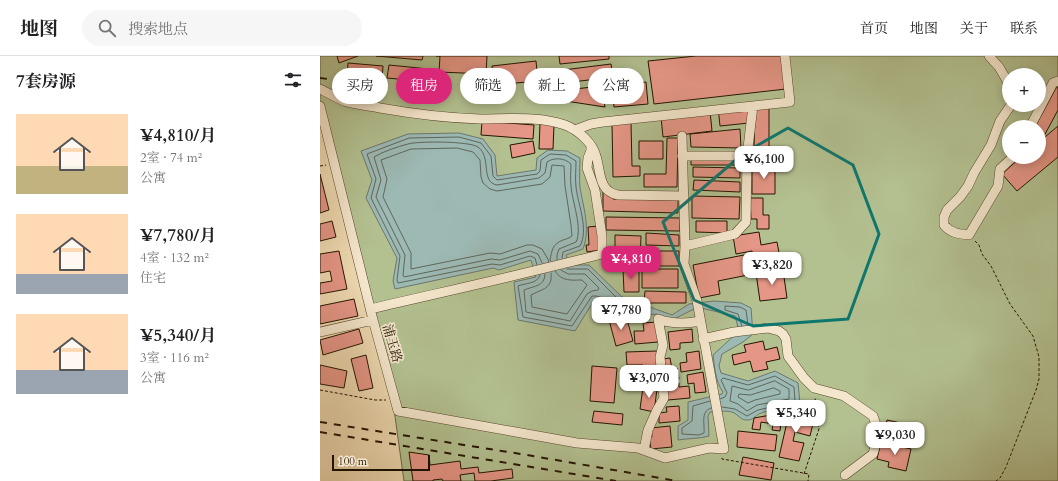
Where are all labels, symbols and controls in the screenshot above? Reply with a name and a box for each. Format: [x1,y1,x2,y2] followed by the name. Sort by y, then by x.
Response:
[82,10,362,46] search box
[20,16,58,42] text: 地图
[96,17,118,39] icon: search
[128,19,188,39] text: 搜索地点
[860,19,888,38] text: 首页
[910,19,938,38] text: 地图
[960,19,988,38] text: 关于
[1010,19,1038,38] text: 联系
[332,68,388,104] chip: 买房
[396,68,452,104] chip: 租房
[460,68,516,104] chip: 筛选
[524,68,580,104] chip: 新上
[588,68,644,104] chip: 公寓
[1002,68,1046,164] map controls
[1002,68,1046,112] button: +
[282,69,304,91] icon: filters
[16,70,76,93] text: 7套房源
[1002,120,1046,164] button: −
[140,124,216,147] text: ¥4,810/月
[48,130,96,178] icon: home
[731,146,797,180] pin: ¥6,100
[140,149,202,167] text: 2室 · 74 m²
[744,150,784,168] text: ¥6,100
[140,169,166,187] text: 公寓
[140,224,216,247] text: ¥7,780/月
[48,230,96,278] icon: home
[598,246,664,280] pin: ¥4,810
[140,249,209,267] text: 4室 · 132 m²
[611,250,651,268] text: ¥4,810
[739,252,805,286] pin: ¥3,820
[752,256,792,274] text: ¥3,820
[140,269,166,287] text: 住宅
[588,297,654,331] pin: ¥7,780
[601,301,641,319] text: ¥7,780
[378,322,406,365] street label: 浦玉路
[140,324,216,347] text: ¥5,340/月
[48,330,96,378] icon: home
[140,349,209,367] text: 3室 · 116 m²
[616,365,682,399] pin: ¥3,070
[140,369,166,387] text: 公寓
[629,369,669,387] text: ¥3,070
[763,400,829,434] pin: ¥5,340
[776,404,816,422] text: ¥5,340
[862,422,928,456] pin: ¥9,030
[875,426,915,444] text: ¥9,030
[332,453,430,472] scale bar
[338,454,367,469] text: 100 m

